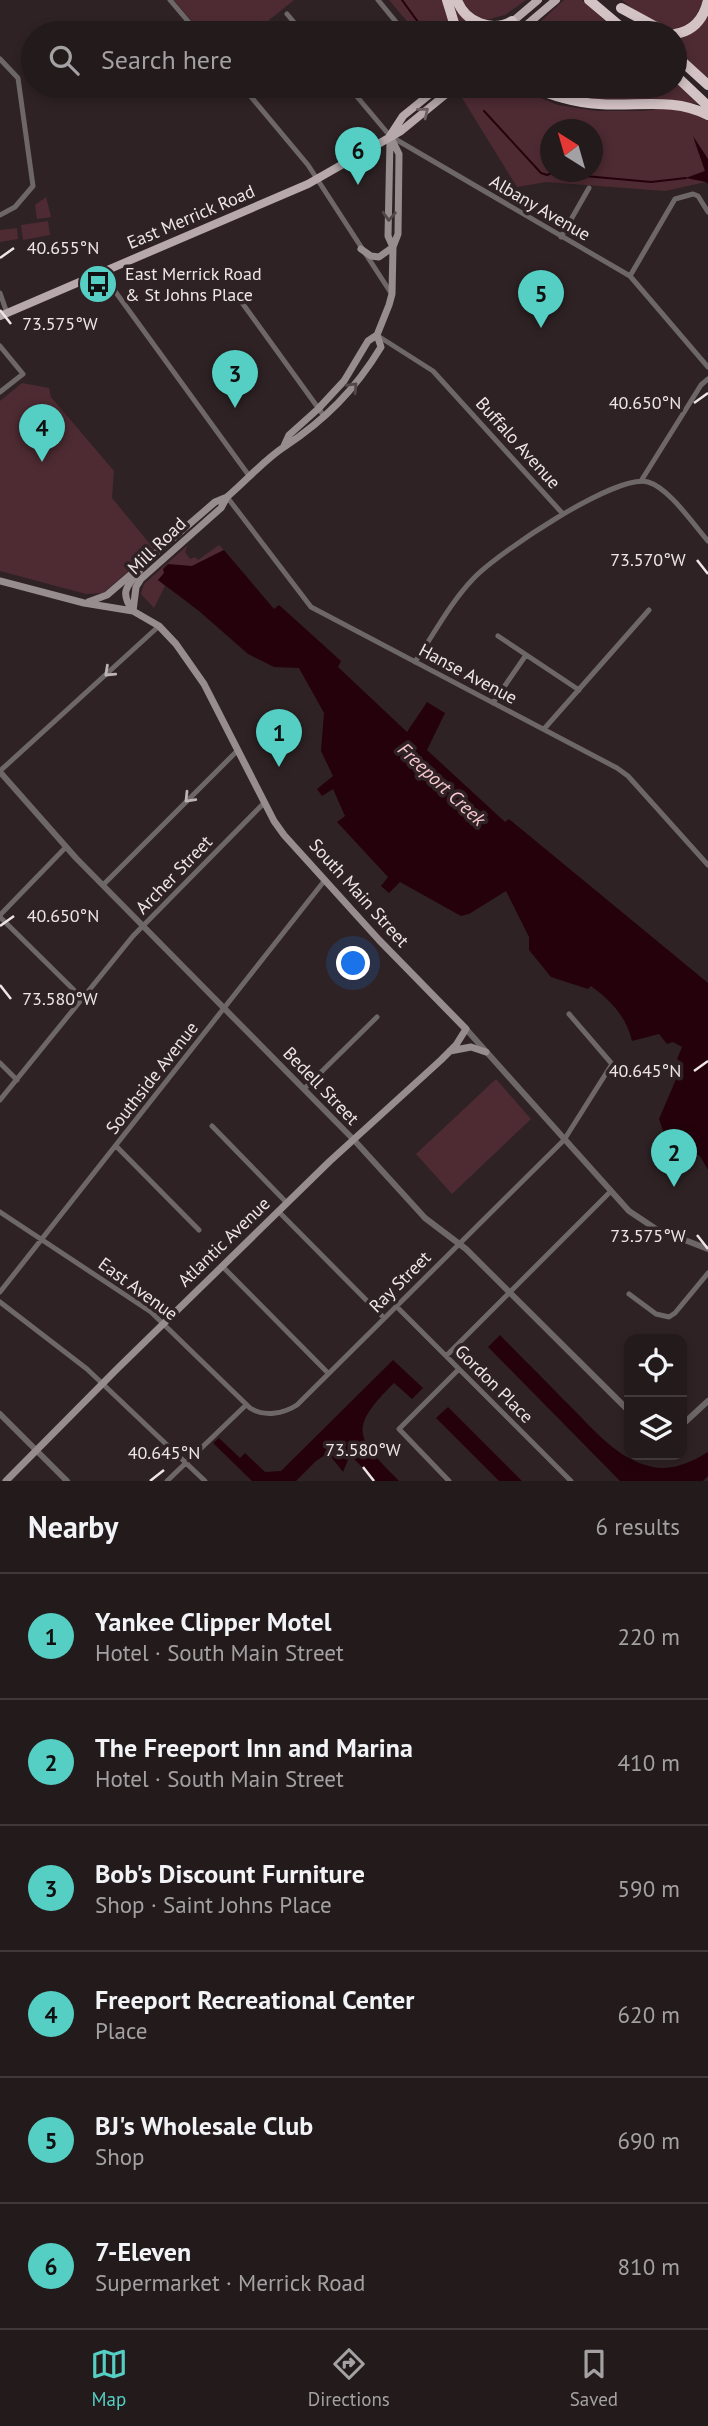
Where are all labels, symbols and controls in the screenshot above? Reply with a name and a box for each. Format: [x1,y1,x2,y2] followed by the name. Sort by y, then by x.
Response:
[21,21,687,98] search box
[45,41,83,79] icon: search
[101,43,232,76] text: Search here
[415,108,428,120] one-way arrow
[540,119,603,182] north arrow
[335,127,381,185] pin: 6
[486,169,595,246] street label: Albany Avenue
[123,179,258,254] street label: East Merrick Road
[381,211,396,222] one-way arrow
[27,236,99,259] text: 40.655°N
[125,262,262,306] place label: East Merrick Road & St Johns Place
[77,263,119,305] bus stop icon: East Merrick Road & St Johns Place
[518,270,564,328] pin: 5
[22,312,98,335] text: 73.575°W
[212,350,258,408] pin: 3
[345,382,358,395] one-way arrow
[609,391,681,414] text: 40.650°N
[471,392,566,493] street label: Buffalo Avenue
[19,404,65,462] pin: 4
[123,512,191,579] street label: Mill Road
[610,548,686,571] text: 73.570°W
[415,638,521,709] street label: Hanse Avenue
[104,664,117,677] one-way arrow
[256,709,302,767] pin: 1
[393,737,492,832] water label: Freeport Creek
[185,789,198,802] one-way arrow
[130,830,217,919] street label: Archer Street
[305,834,414,952] street label: South Main Street
[27,904,99,927] text: 40.650°N
[336,946,370,980] your location
[22,987,98,1010] text: 73.580°W
[101,1017,203,1139] street label: Southside Avenue
[278,1042,364,1130] street label: Bedell Street
[609,1059,681,1082] text: 40.645°N
[651,1129,697,1187] pin: 2
[173,1192,275,1291] street label: Atlantic Avenue
[610,1224,686,1247] text: 73.575°W
[364,1246,435,1317] street label: Ray Street
[94,1252,183,1325] street label: East Avenue
[624,1334,687,1460] map controls
[624,1334,687,1397] button: locate
[450,1339,539,1428] street label: Gordon Place
[624,1397,687,1460] button: layers
[325,1438,401,1461] text: 73.580°W
[128,1441,200,1464] text: 40.645°N
[28,1507,118,1546] text: Nearby
[596,1512,680,1541] text: 6 results
[95,1605,331,1638] text: Yankee Clipper Motel
[44,1622,58,1651] text: 1
[618,1622,680,1651] text: 220 m
[95,1638,344,1667] text: Hotel · South Main Street
[95,1731,413,1764] text: The Freeport Inn and Marina
[44,1748,58,1777] text: 2
[618,1748,680,1777] text: 410 m
[95,1764,344,1793] text: Hotel · South Main Street
[95,1857,365,1890] text: Bob's Discount Furniture
[44,1874,58,1903] text: 3
[618,1874,680,1903] text: 590 m
[95,1890,332,1919] text: Shop · Saint Johns Place
[95,1983,414,2016] text: Freeport Recreational Center
[44,2000,58,2029] text: 4
[618,2000,680,2029] text: 620 m
[95,2016,148,2045] text: Place
[95,2109,313,2142] text: BJ's Wholesale Club
[44,2126,58,2155] text: 5
[618,2126,680,2155] text: 690 m
[95,2142,145,2171] text: Shop
[95,2235,191,2268] text: 7-Eleven
[44,2252,58,2281] text: 6
[618,2252,680,2281] text: 810 m
[95,2268,365,2297] text: Supermarket · Merrick Road
[90,2345,128,2411] tab: Map
[308,2345,390,2411] tab: Directions
[570,2345,618,2411] tab: Saved

